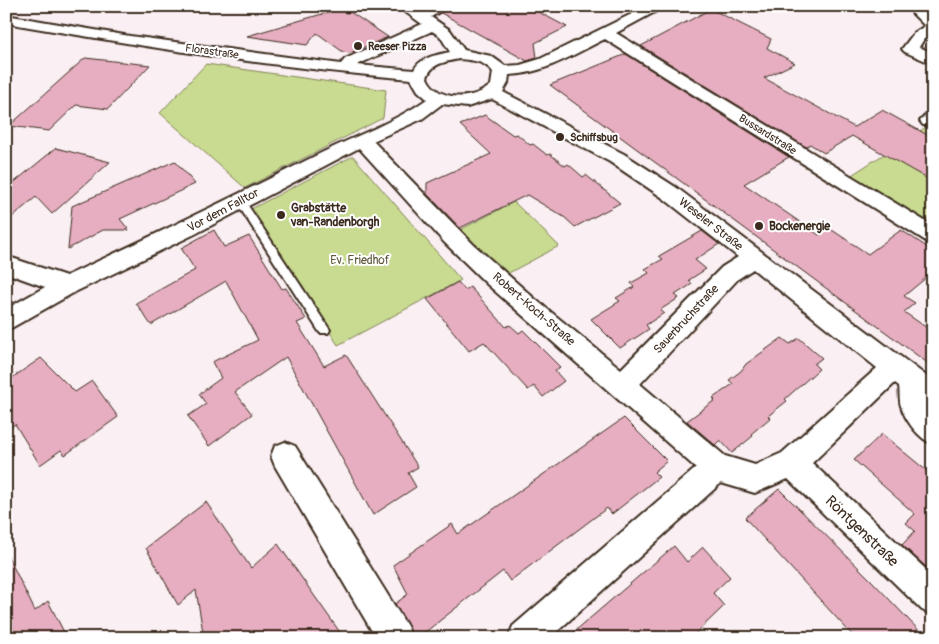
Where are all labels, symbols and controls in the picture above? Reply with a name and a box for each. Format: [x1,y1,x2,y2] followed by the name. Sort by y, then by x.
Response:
[352,40,364,52] marker: Reeser Pizza
[368,40,426,53] place label: Reeser Pizza
[184,41,240,62] street label: Florastraße
[736,112,799,158] street label: Bussardstraße
[554,131,566,143] marker: Schiffsbug
[570,131,618,144] place label: Schiffsbug
[185,185,262,236] street label: Vor dem Falltor
[676,195,746,254] street label: Weseler Straße
[290,201,380,230] place label: Grabstätte van-Randenborgh
[275,209,287,221] marker: Grabstätte van-Randenborgh
[769,219,831,234] place label: Bockenergie
[753,220,765,232] marker: Bockenergie
[330,253,390,268] park label: Ev. Friedhof
[489,270,578,349] street label: Robert-Koch-Straße
[651,282,722,357] street label: Sauerbruchstraße
[821,492,903,572] street label: Röntgenstraße

